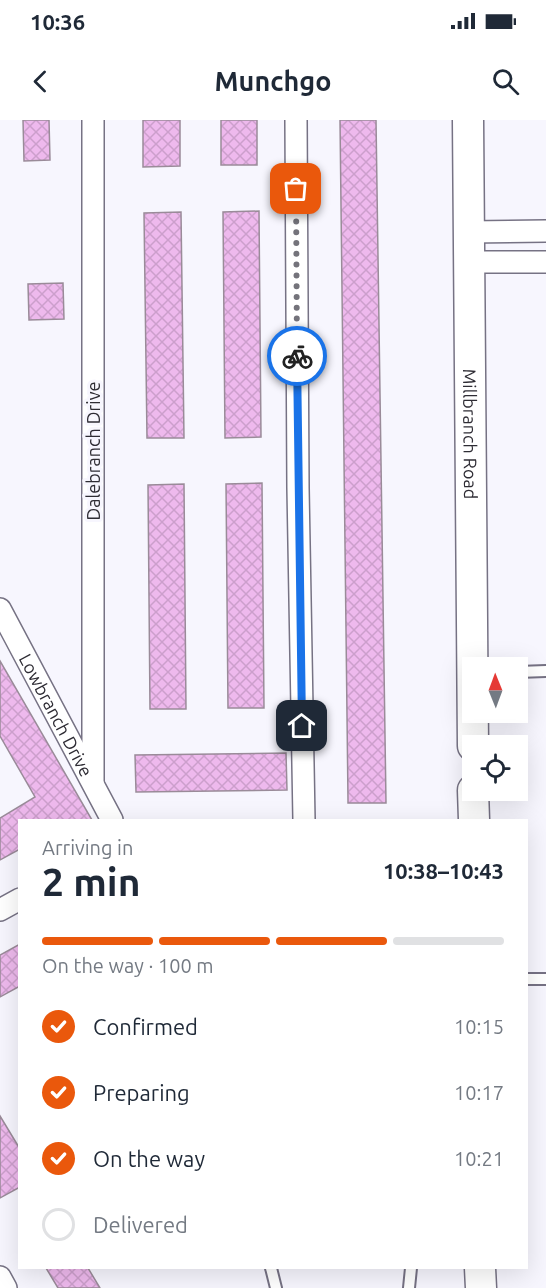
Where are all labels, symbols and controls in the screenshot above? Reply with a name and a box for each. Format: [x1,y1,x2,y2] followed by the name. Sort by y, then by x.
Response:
[30,9,85,34] text: 10:36
[24,65,57,98] icon: back
[489,65,522,98] icon: search
[215,66,331,96] text: Munchgo
[270,163,321,214] pin
[279,172,312,205] icon: bag
[267,326,327,386] courier
[281,340,314,373] icon: bike
[460,369,481,499] street label: Millbranch Road
[83,382,103,520] street label: Dalebranch Drive
[16,650,97,780] street label: Lowbranch Drive
[462,657,528,723] north arrow
[462,657,528,801] map controls
[276,700,327,751] pin
[285,709,318,742] icon: home
[462,735,528,801] button: locate
[42,836,133,859] text: Arriving in
[383,858,504,883] text: 10:38–10:43
[42,860,141,903] text: 2 min
[42,954,214,977] text: On the way · 100 m
[42,1010,75,1043] icon: check
[93,1014,198,1039] text: Confirmed
[454,1015,504,1038] text: 10:15
[42,1076,75,1109] icon: check
[93,1080,190,1105] text: Preparing
[454,1081,504,1104] text: 10:17
[42,1142,75,1175] icon: check
[93,1146,205,1171] text: On the way
[454,1147,504,1170] text: 10:21
[93,1212,188,1237] text: Delivered

